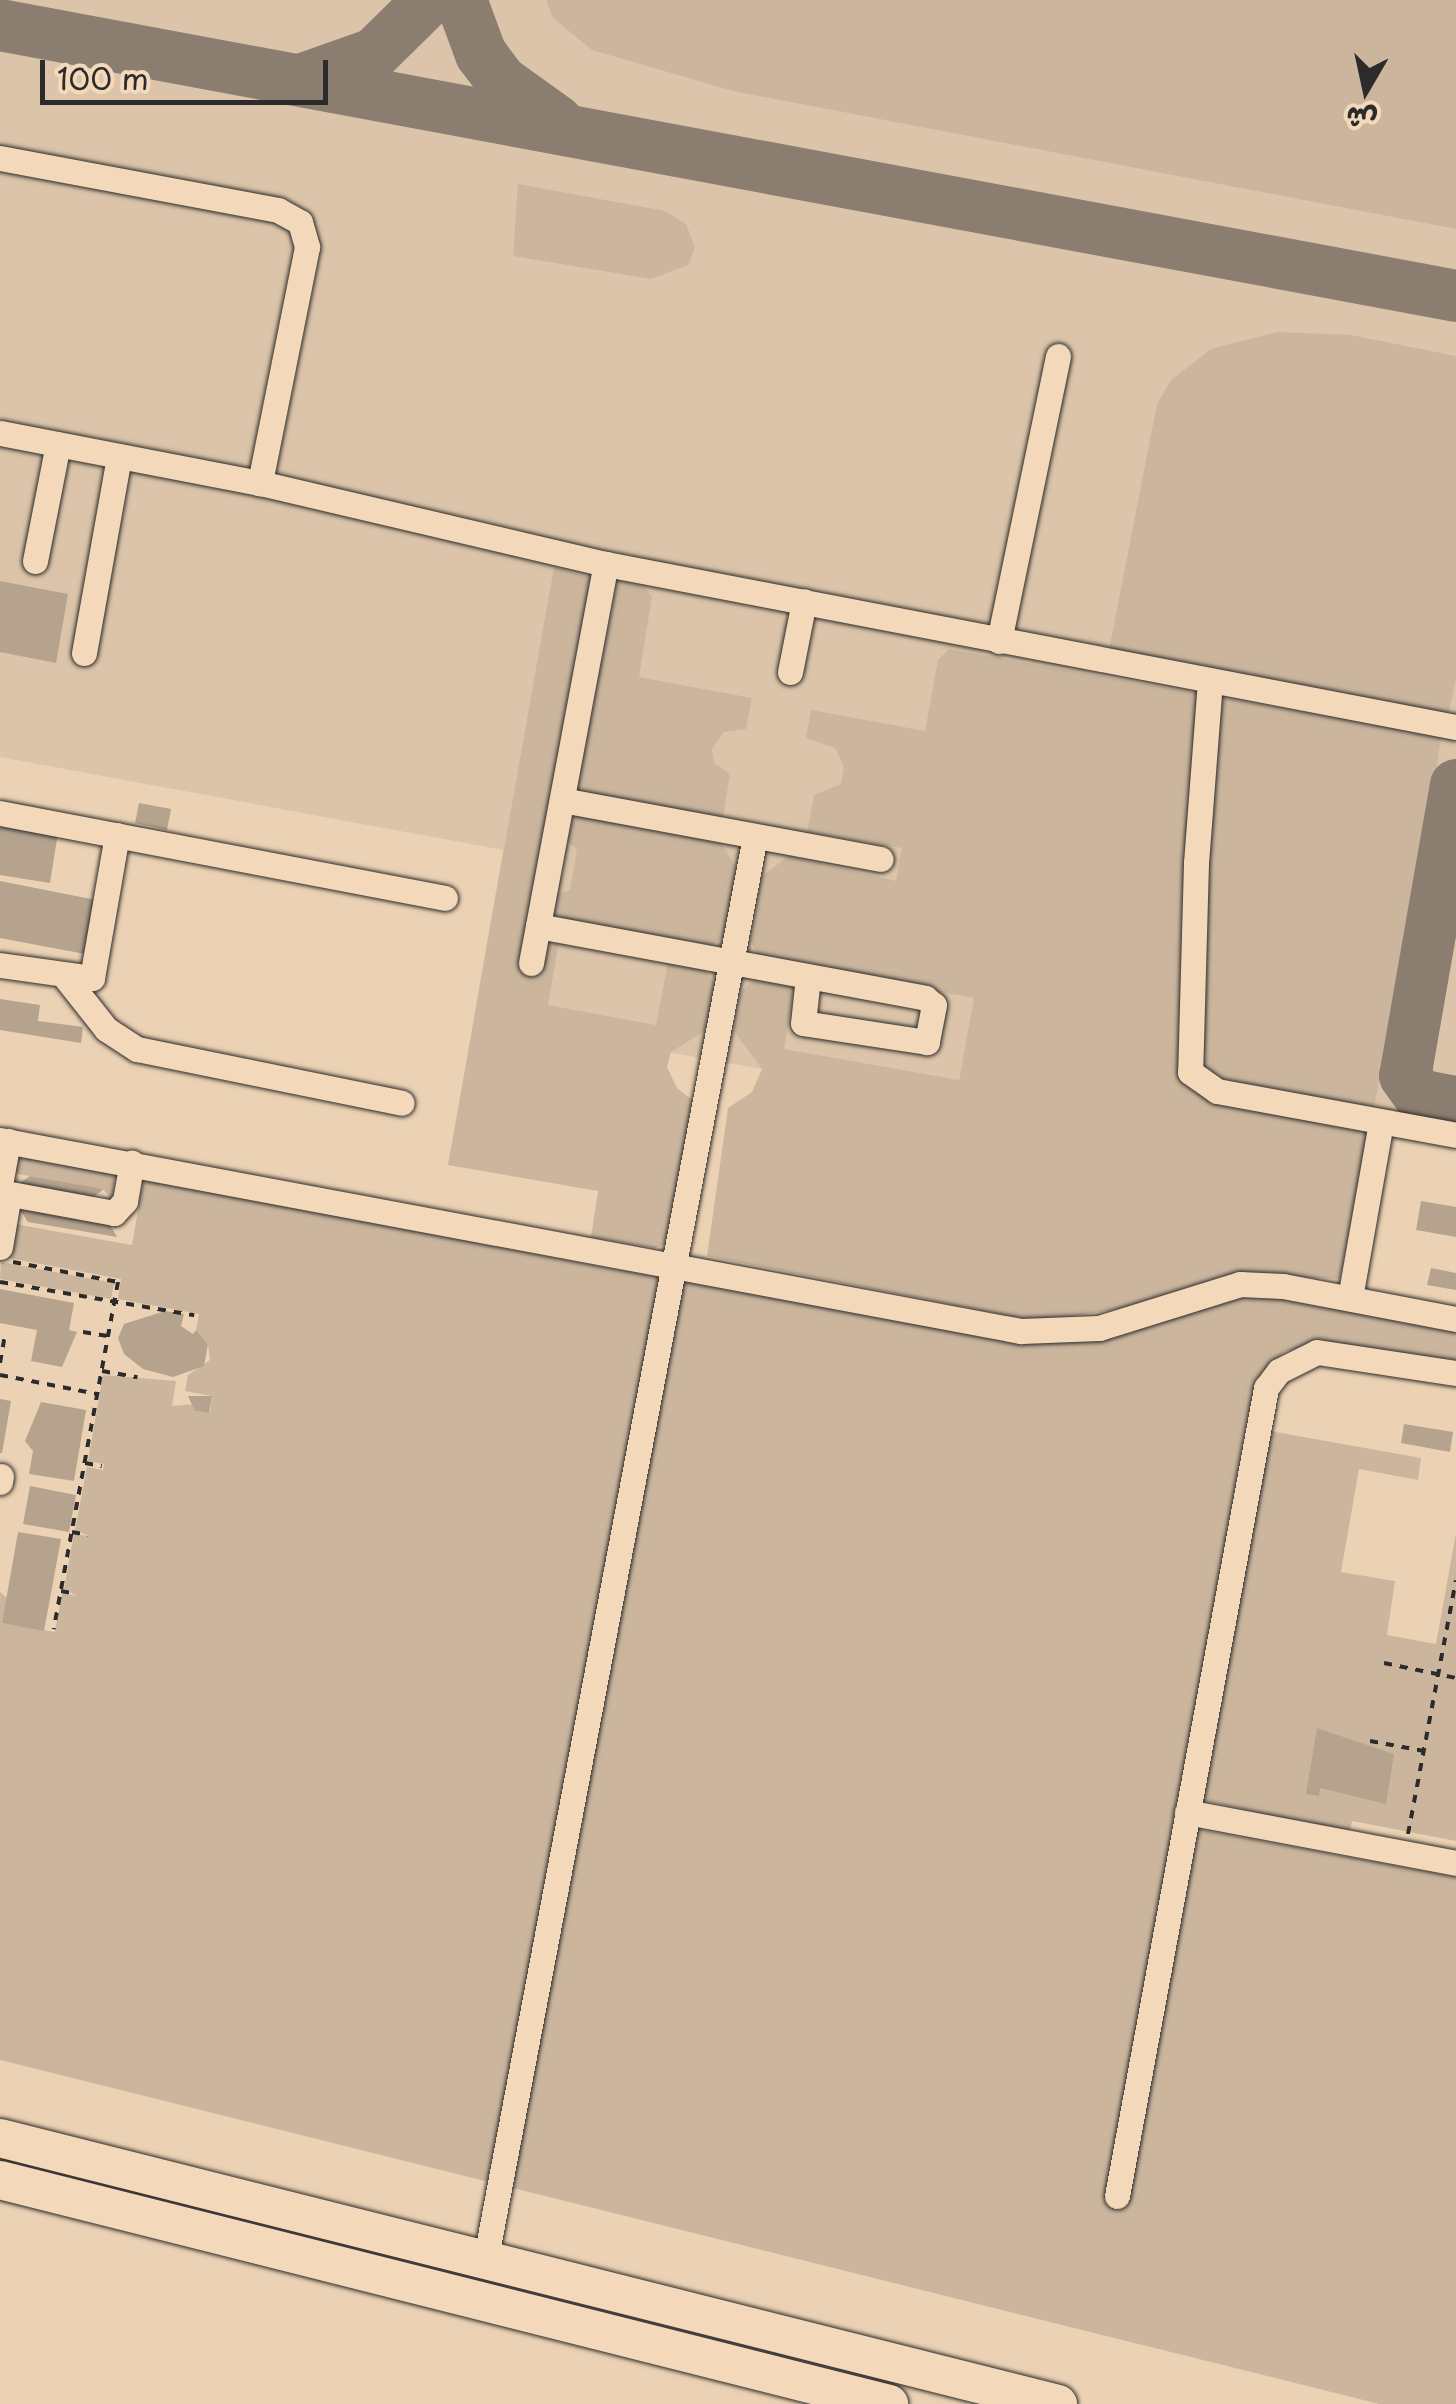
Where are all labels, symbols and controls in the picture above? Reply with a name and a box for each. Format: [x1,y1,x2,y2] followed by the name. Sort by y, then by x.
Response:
[45,40,332,102] scale bar
[1316,40,1416,140] north arrow
[57,55,149,100] text: 100 m
[1343,96,1380,144] text: ش

